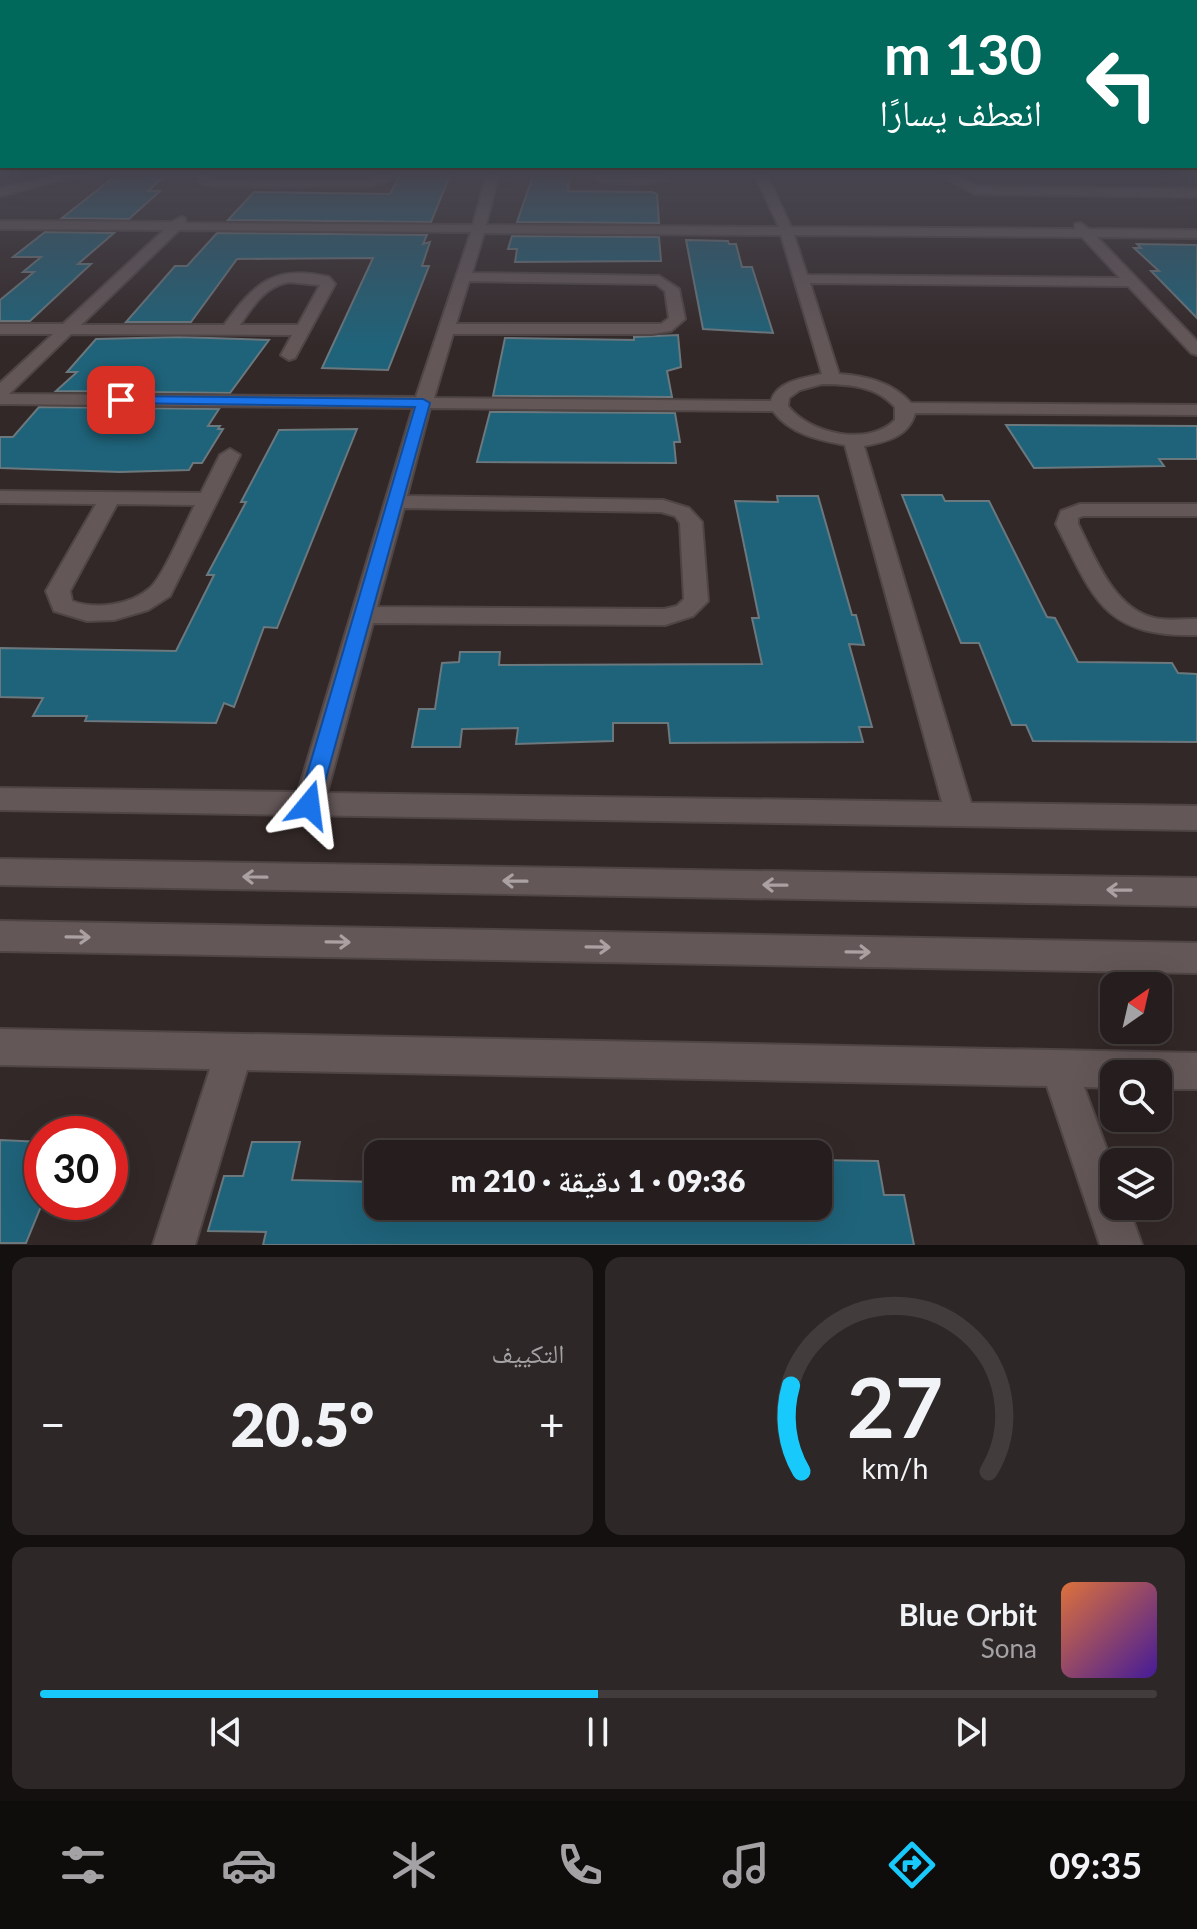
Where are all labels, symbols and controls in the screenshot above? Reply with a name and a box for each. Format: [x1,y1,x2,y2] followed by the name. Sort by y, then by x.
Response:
[884,20,1042,87] text: 130 m
[1070,32,1174,136] icon: left
[880,90,1042,134] text: انعطف يسارًا
[87,366,155,434] pin
[99,378,143,422] icon: arrive
[267,763,351,847] position arrow
[242,869,269,884] one-way arrow
[502,873,529,889] one-way arrow
[762,877,789,893] one-way arrow
[1106,883,1133,898] one-way arrow
[64,930,91,945] one-way arrow
[324,935,351,950] one-way arrow
[584,939,611,955] one-way arrow
[844,944,871,960] one-way arrow
[1100,972,1172,1044] north arrow
[1100,972,1172,1220] map controls
[1100,1060,1172,1132] button: search
[24,1116,128,1220] speed limit sign: 30
[1100,1148,1172,1220] button: layers
[451,1162,745,1198] text: 09:36 · 1 دقيقة · 210 m
[492,1337,565,1369] text: التكييف
[847,1356,943,1456] text: 27
[230,1388,374,1460] text: 20.5°
[40,1398,66,1450] text: −
[539,1398,564,1450] text: +
[861,1451,928,1485] text: km/h
[899,1596,1037,1632] text: Blue Orbit
[981,1632,1037,1664] text: Sona
[204,1710,248,1754] icon: previous
[576,1710,620,1754] icon: pause
[949,1710,993,1754] icon: next
[55,1837,111,1893] icon: filters
[221,1837,277,1893] icon: car
[386,1837,442,1893] icon: climate
[552,1837,608,1893] icon: phone
[718,1837,774,1893] icon: music
[884,1837,940,1893] icon: directions
[1049,1843,1142,1887] text: 09:35

